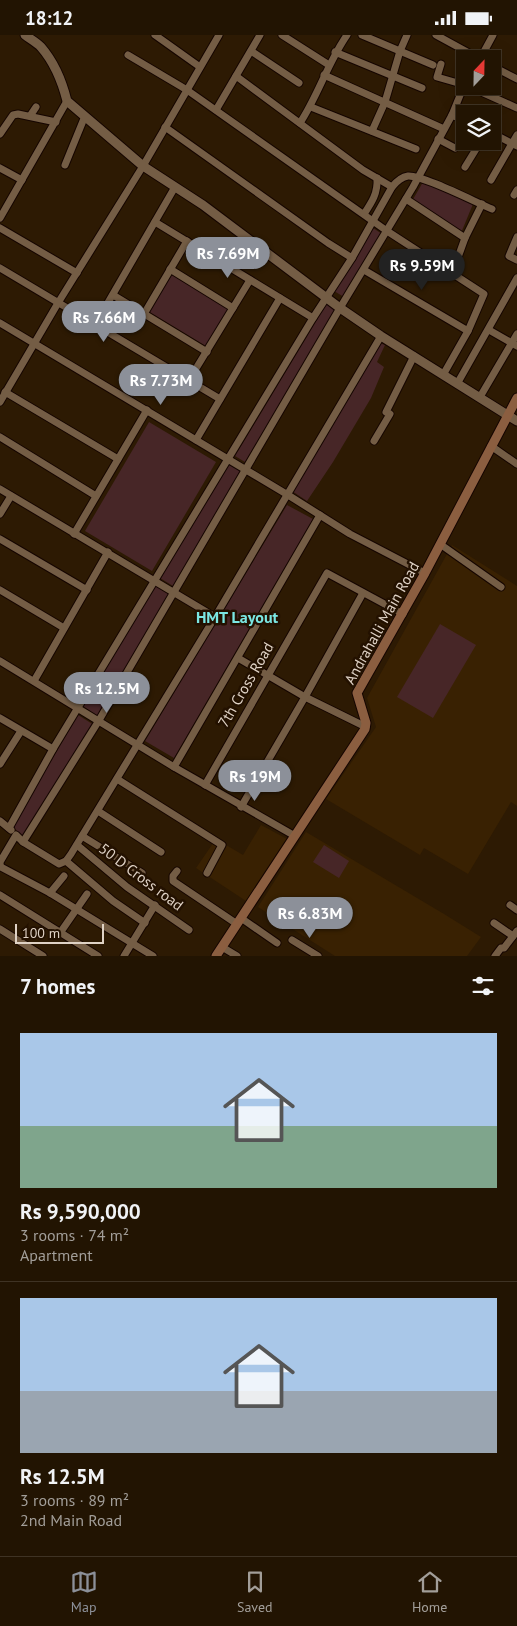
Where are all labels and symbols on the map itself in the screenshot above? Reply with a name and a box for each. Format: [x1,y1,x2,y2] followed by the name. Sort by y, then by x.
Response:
[456,50,501,95] north arrow
[176,237,280,279] pin: Rs 7.69M
[370,249,474,291] pin: Rs 9.59M
[52,301,156,343] pin: Rs 7.66M
[109,363,213,406] pin: Rs 7.73M
[340,558,423,687] street label: Andrahalli Main Road
[196,607,279,627] district label: HMT Layout
[214,639,278,731] street label: 7th Cross Road
[55,671,159,714] pin: Rs 12.5M
[214,759,296,802] pin: Rs 19M
[95,839,187,915] street label: 50 D Cross road
[258,897,362,939] pin: Rs 6.83M
[15,921,104,944] scale bar

